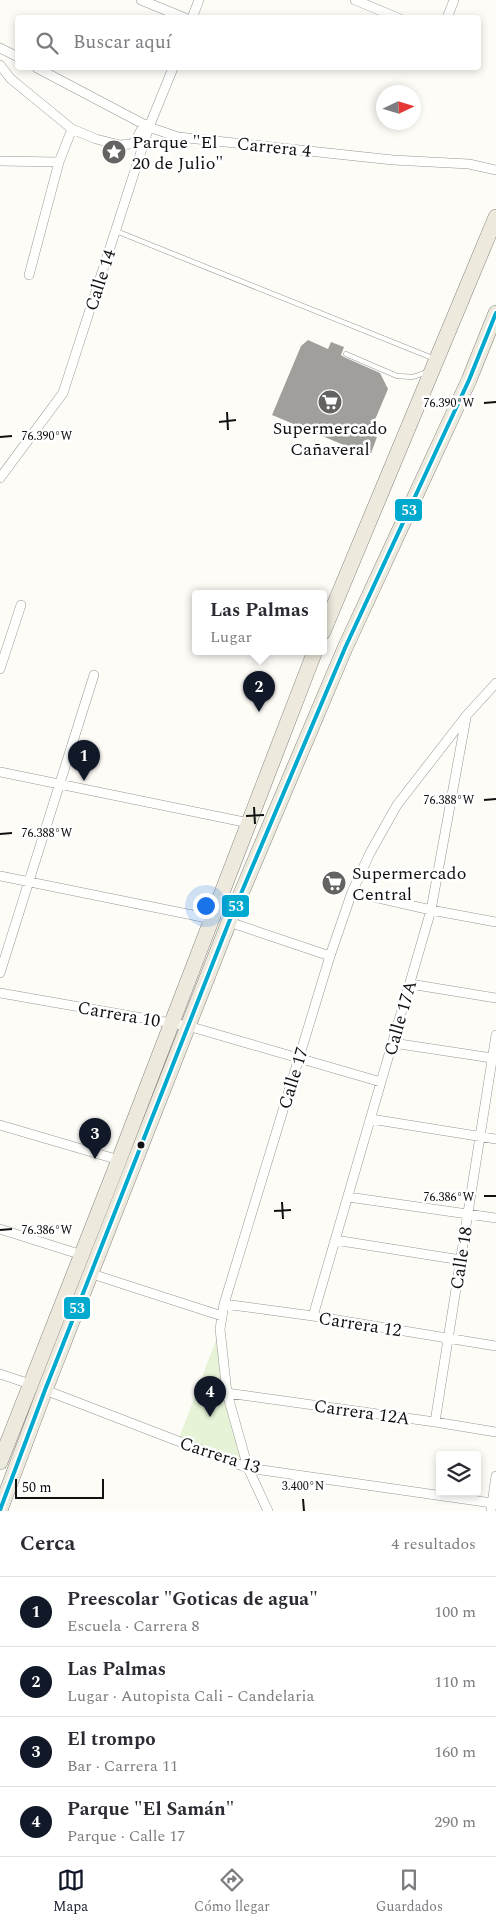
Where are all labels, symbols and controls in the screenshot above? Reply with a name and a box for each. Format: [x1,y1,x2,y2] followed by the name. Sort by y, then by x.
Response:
[15,15,481,70] search box
[73,28,172,57] text: Buscar aquí
[33,29,61,57] icon: search
[376,85,421,130] north arrow
[132,129,223,177] place label: Parque "El 20 de Julio"
[235,130,312,165] street label: Carrera 4
[101,139,127,165] place icon: Parque "El 20 de Julio"
[78,246,123,315] street label: Calle 14
[317,389,343,415] supermarket icon: Supermercado Cañaveral
[424,394,475,413] text: 76.390°W
[273,415,387,463] place label: Supermercado Cañaveral
[22,427,73,446] text: 76.390°W
[394,498,423,522] line badge: 53
[401,500,417,521] text: 53
[192,590,327,655] popup
[210,596,309,625] text: Las Palmas
[210,625,252,649] text: Lugar
[243,671,275,712] pin: 2
[68,740,100,781] pin: 1
[424,791,475,810] text: 76.388°W
[22,824,73,843] text: 76.388°W
[352,860,466,908] place label: Supermercado Central
[321,870,347,896] supermarket icon: Supermercado Central
[193,893,219,919] your location
[221,894,250,918] line badge: 53
[228,896,244,917] text: 53
[377,977,424,1059] street label: Calle 17A
[75,994,162,1035] street label: Carrera 10
[271,1044,316,1112] street label: Calle 17
[79,1118,111,1159] pin: 3
[136,1140,146,1150] unlabelled marker
[424,1188,475,1207] text: 76.386°W
[22,1221,73,1240] text: 76.386°W
[443,1225,480,1292] street label: Calle 18
[63,1296,91,1320] line badge: 53
[69,1298,85,1319] text: 53
[317,1305,403,1344] street label: Carrera 12
[194,1376,226,1417] pin: 4
[312,1392,412,1433] street label: Carrera 12A
[176,1430,264,1481] street label: Carrera 13
[436,1451,481,1496] map controls
[436,1451,481,1496] button: layers
[15,1476,104,1499] scale bar
[22,1477,52,1498] text: 50 m
[282,1477,324,1496] text: 3.400°N
[20,1528,75,1560] text: Cerca
[391,1532,476,1556] text: 4 resultados
[67,1585,318,1614] text: Preescolar "Goticas de agua"
[32,1600,40,1624] text: 1
[434,1600,476,1624] text: 100 m
[67,1614,199,1638] text: Escuela · Carrera 8
[67,1655,166,1684] text: Las Palmas
[32,1670,40,1694] text: 2
[434,1670,476,1694] text: 110 m
[67,1684,314,1708] text: Lugar · Autopista Cali - Candelaria
[67,1725,156,1754] text: El trompo
[32,1740,40,1764] text: 3
[434,1740,476,1764] text: 160 m
[67,1754,178,1778] text: Bar · Carrera 11
[67,1795,234,1824] text: Parque "El Samán"
[32,1810,40,1834] text: 4
[434,1810,476,1834] text: 290 m
[67,1824,185,1848] text: Parque · Calle 17
[53,1866,88,1917] tab: Mapa
[194,1866,270,1917] tab: Cómo llegar
[376,1866,443,1917] tab: Guardados

